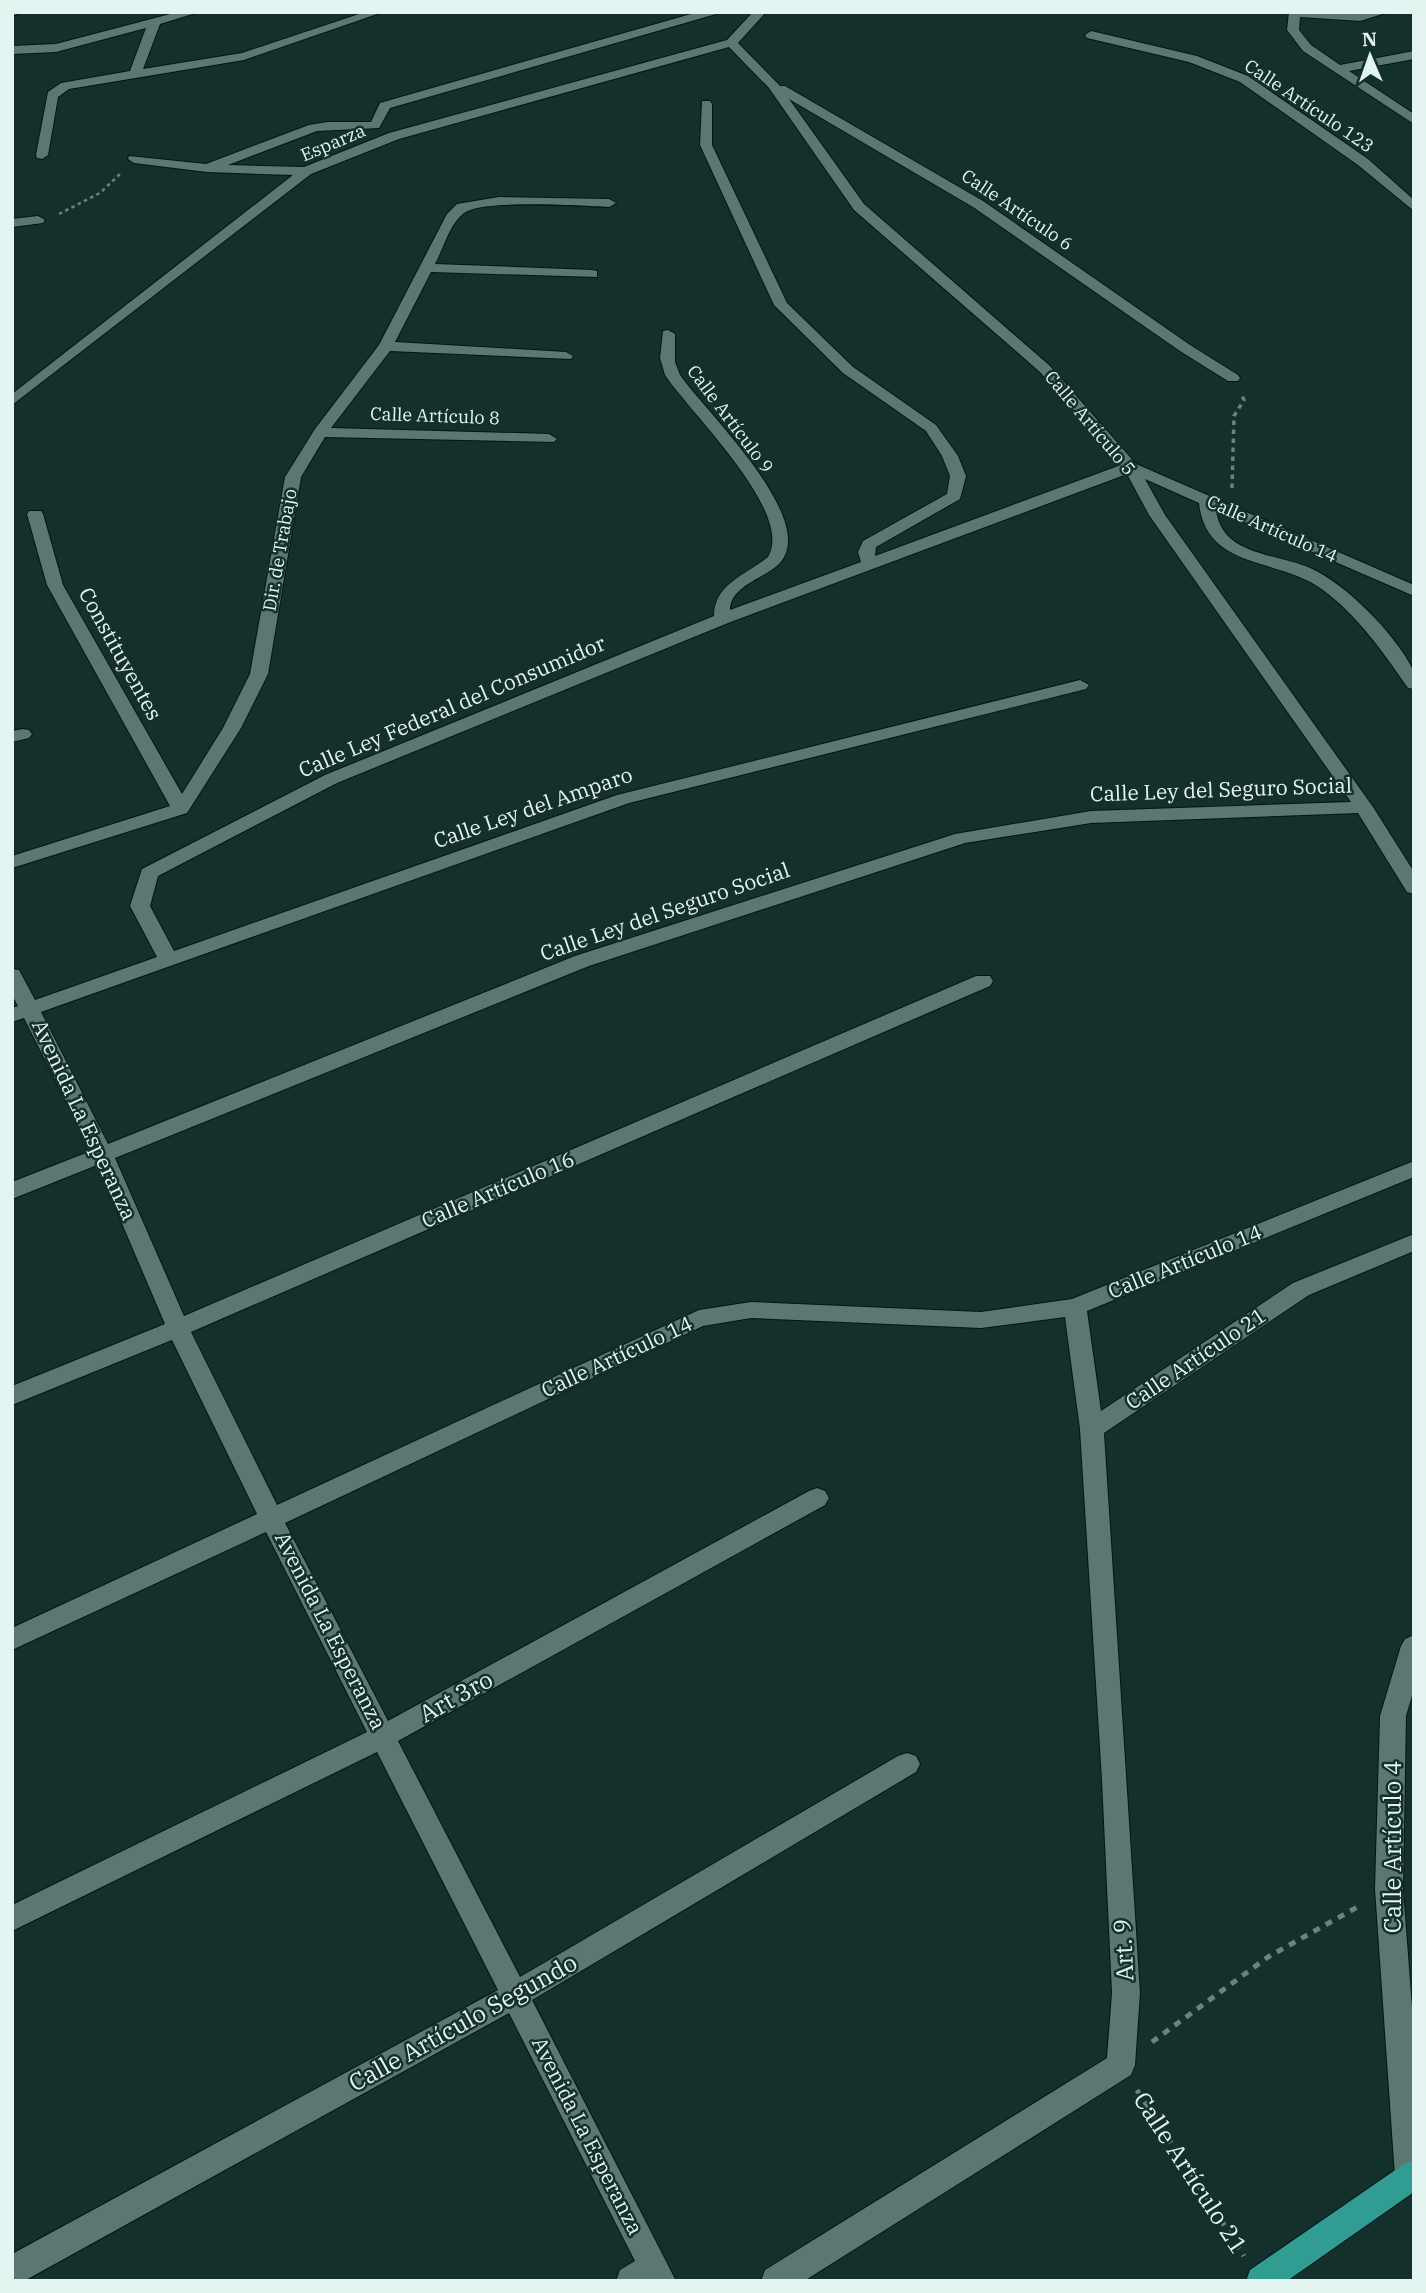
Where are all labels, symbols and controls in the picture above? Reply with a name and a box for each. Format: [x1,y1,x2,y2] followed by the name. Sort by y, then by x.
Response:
[1335,21,1405,91] north arrow
[1361,27,1377,51] text: N
[1240,54,1378,157] street label: Calle Artículo 123
[297,119,369,166] street label: Esparza
[957,164,1077,255] street label: Calle Artículo 6
[682,360,779,477] street label: Calle Artículo 9
[1040,366,1141,480] street label: Calle Artículo 5
[370,402,500,429] street label: Calle Artículo 8
[257,487,302,613] street label: Dir. de Trabajo
[1203,490,1341,568] street label: Calle Artículo 14
[73,582,169,725] street label: Constituyentes
[294,628,610,784] street label: Calle Ley Federal del Consumidor
[429,760,636,854] street label: Calle Ley del Amparo
[1089,770,1352,808] street label: Calle Ley del Seguro Social
[536,855,793,967] street label: Calle Ley del Seguro Social
[26,1015,144,1224] street label: Avenida La Esperanza
[417,1144,578,1234] street label: Calle Artículo 16
[1104,1217,1266,1305] street label: Calle Artículo 14
[1120,1301,1271,1416] street label: Calle Artículo 21
[537,1309,697,1403] street label: Calle Artículo 14
[269,1527,393,1734] street label: Avenida La Esperanza
[413,1663,498,1730] street label: Art 3ro
[1376,1761,1408,1933] street label: Calle Artículo 4
[1105,1918,1141,1982] street label: Art. 9
[343,1946,582,2098] street label: Calle Artículo Segundo
[526,2032,650,2239] street label: Avenida La Esperanza
[1127,2085,1255,2260] street label: Calle Artículo 21

